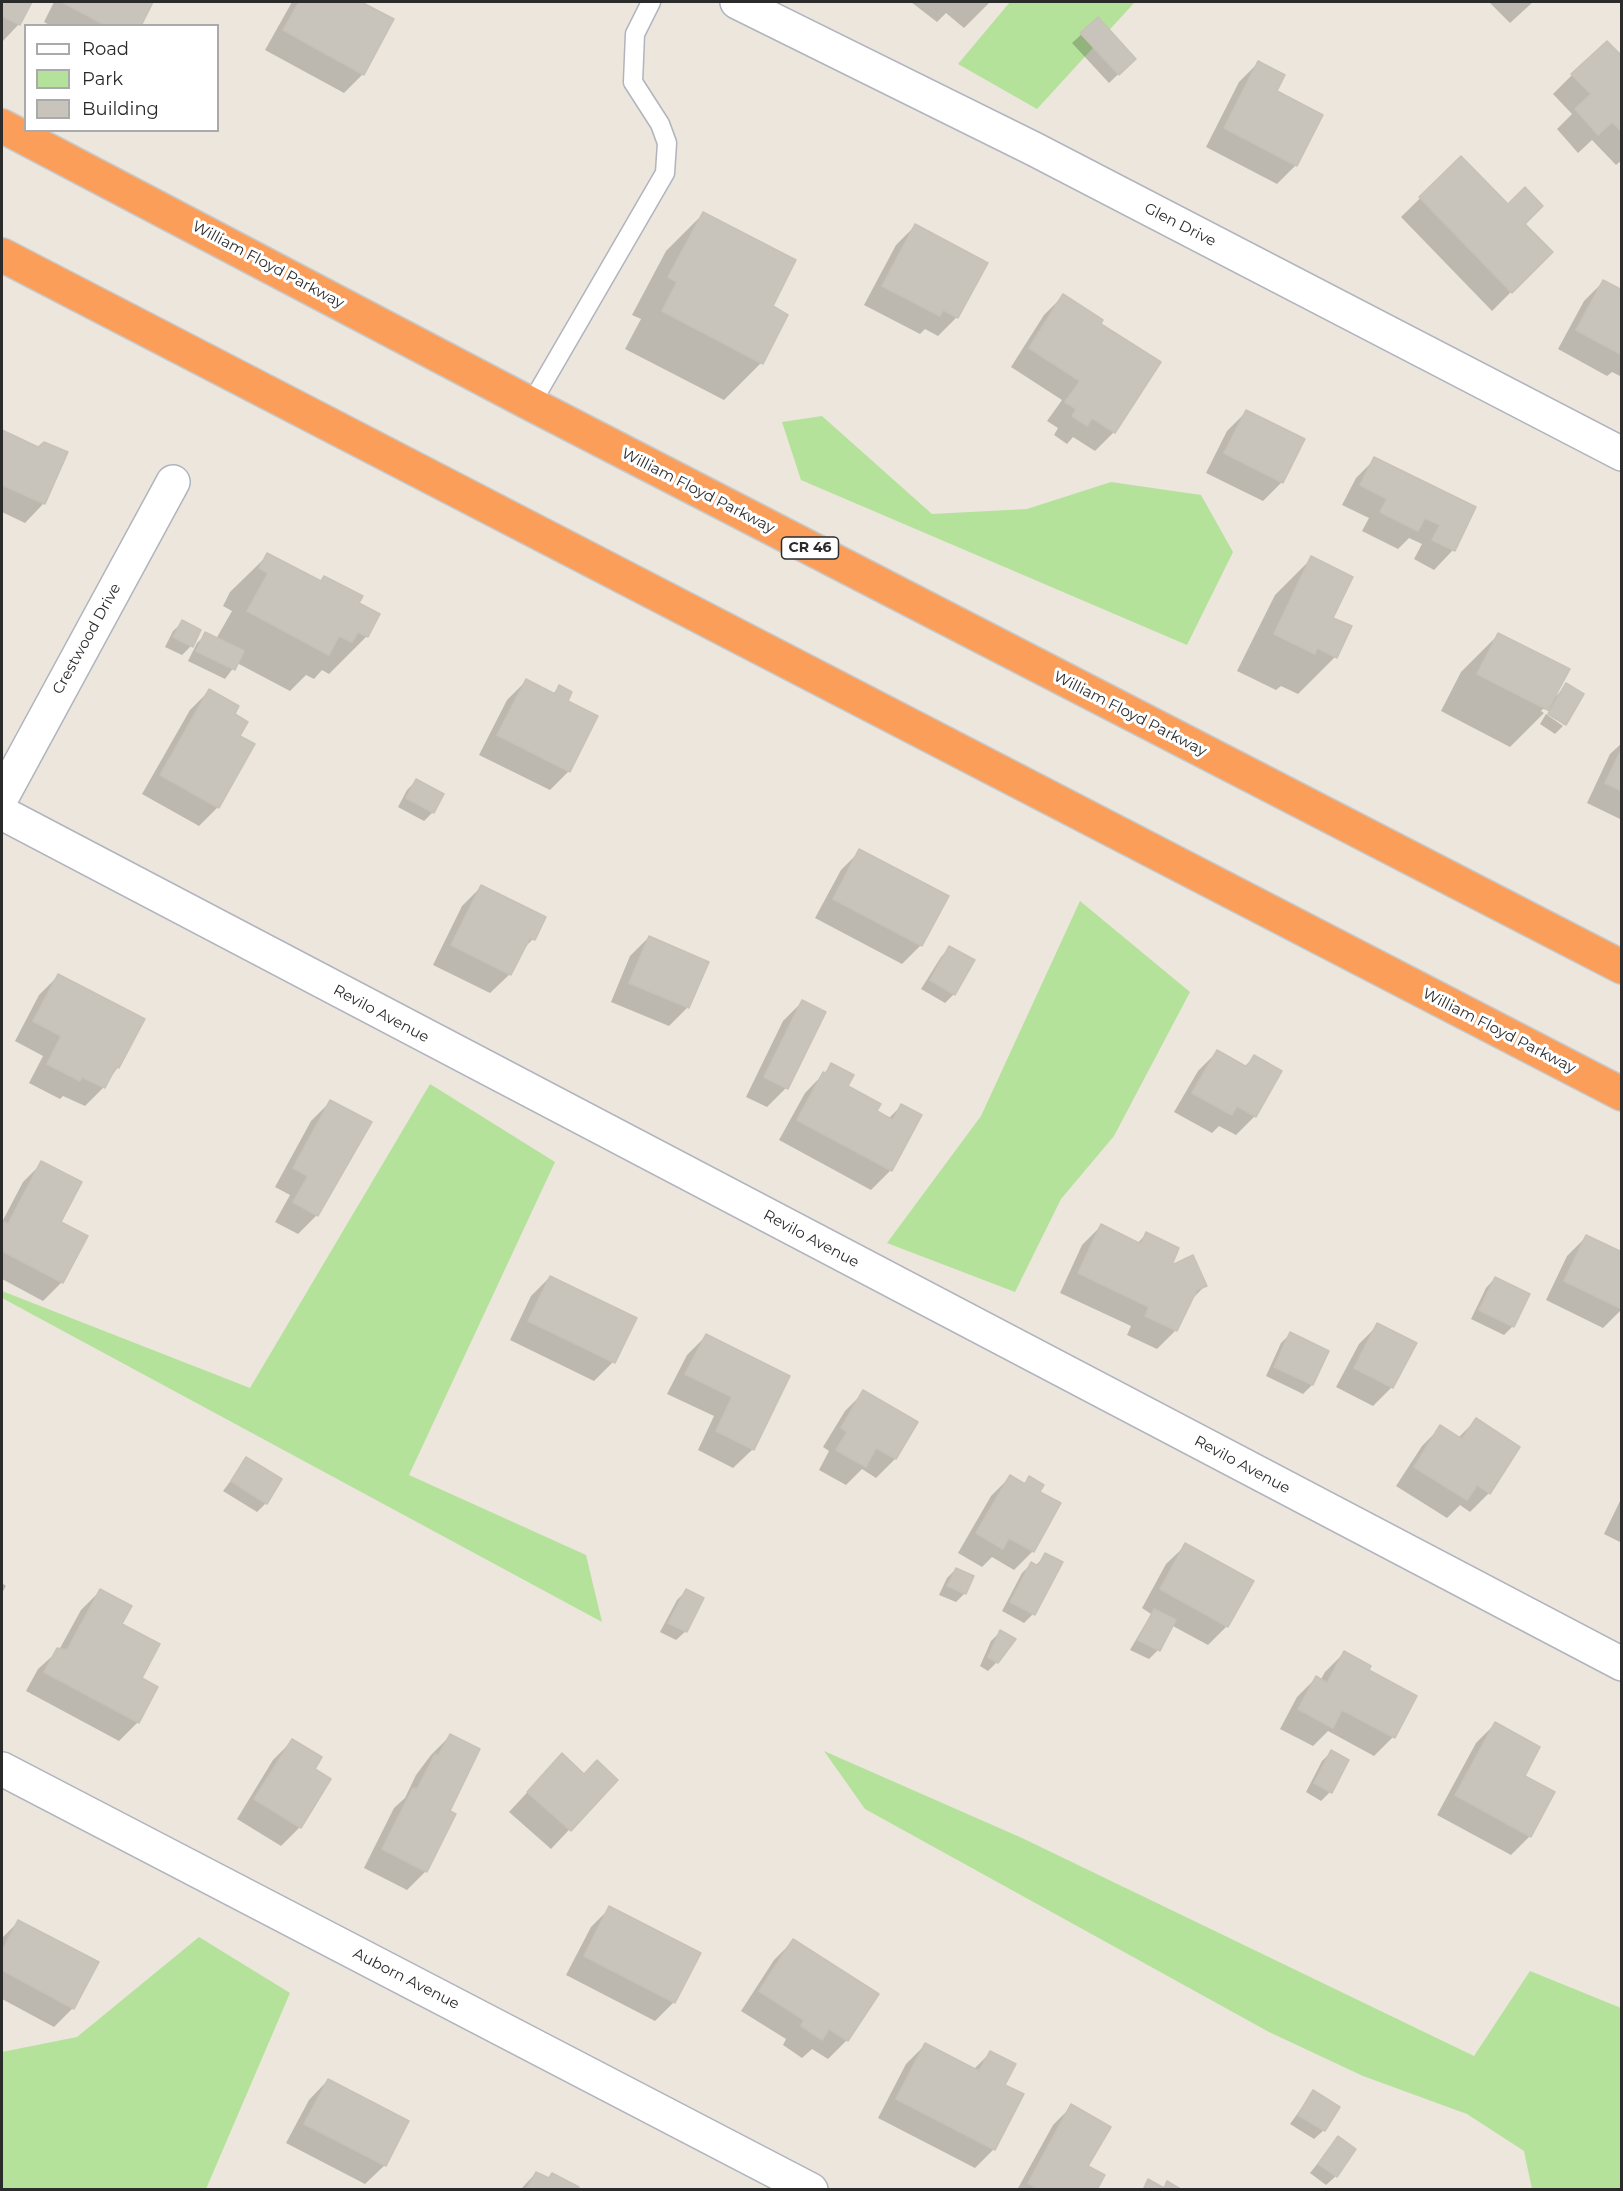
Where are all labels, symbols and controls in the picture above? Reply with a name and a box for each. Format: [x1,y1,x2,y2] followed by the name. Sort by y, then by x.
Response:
[24,24,219,132] legend
[82,38,129,60] text: Road
[82,68,123,90] text: Park
[82,98,159,120] text: Building
[1141,199,1219,251] street label: Glen Drive
[189,217,347,313] street label: William Floyd Parkway
[618,445,778,537] street label: William Floyd Parkway
[782,537,838,559] road number: CR 46
[49,580,125,698] street label: Crestwood Drive
[1050,668,1210,760] street label: William Floyd Parkway
[330,981,432,1047] street label: Revilo Avenue
[1419,985,1579,1077] street label: William Floyd Parkway
[760,1206,862,1272] street label: Revilo Avenue
[1191,1432,1293,1498] street label: Revilo Avenue
[350,1944,462,2014] street label: Auborn Avenue

